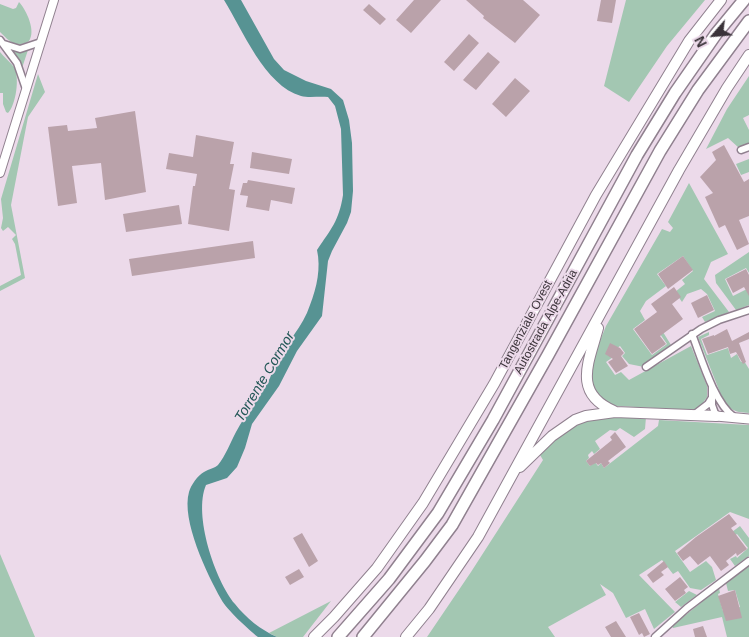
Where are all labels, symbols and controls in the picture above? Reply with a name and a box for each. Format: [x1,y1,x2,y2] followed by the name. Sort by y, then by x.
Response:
[689,10,739,60] north arrow
[691,34,710,50] text: N
[511,267,581,377] street label: Autostrada Alpe-Adria
[496,278,556,372] street label: Tangenziale Ovest
[231,329,299,425] water label: Torrente Cormor

